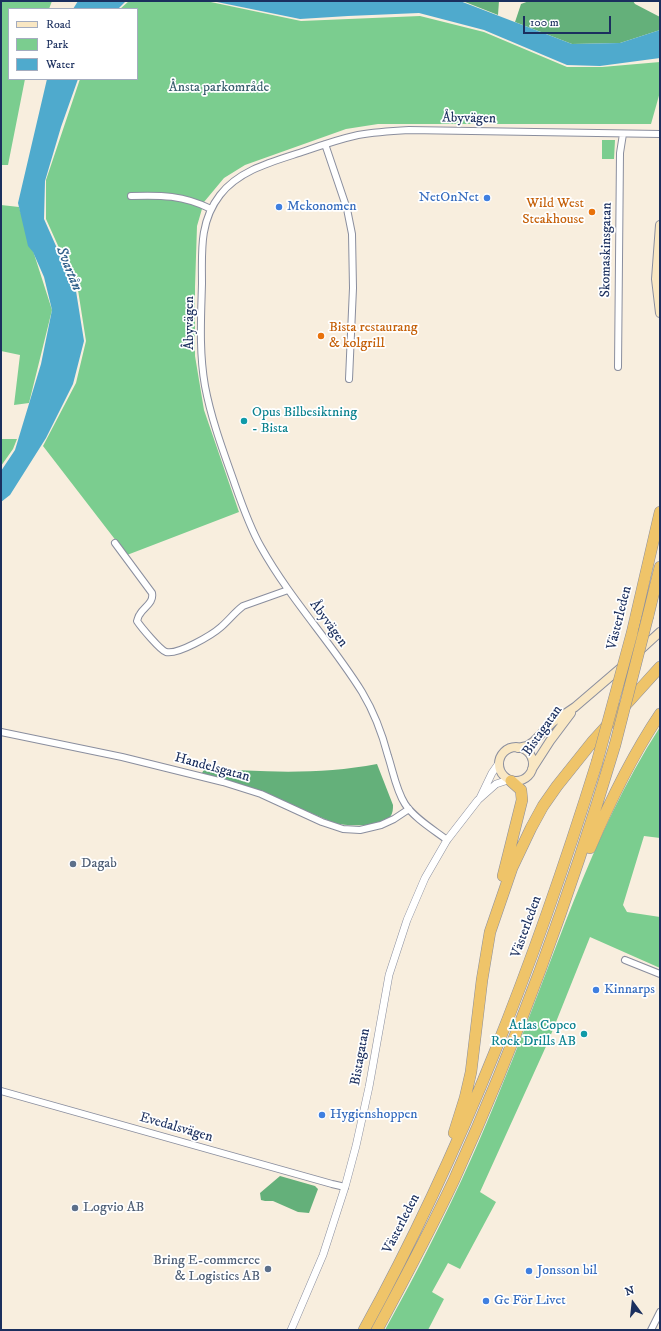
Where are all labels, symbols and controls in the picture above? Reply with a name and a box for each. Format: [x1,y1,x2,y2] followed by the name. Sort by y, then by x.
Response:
[8,8,138,80] legend
[525,8,613,34] scale bar
[530,15,559,30] text: 100 m
[46,17,71,32] text: Road
[46,37,68,52] text: Park
[46,57,75,72] text: Water
[169,80,269,96] park label: Ånsta parkområde
[442,110,496,128] street label: Åbyvägen
[419,190,479,206] place label: NetOnNet
[482,193,492,203] marker: NetOnNet
[522,196,584,228] place label: Wild West Steakhouse
[287,199,357,215] place label: Mekonomen
[274,202,284,212] marker: Mekonomen
[598,202,616,298] street label: Skomaskinsgatan
[587,207,597,217] marker: Wild West Steakhouse
[51,244,85,294] water label: Svartån
[182,296,198,350] street label: Åbyvägen
[329,320,418,352] place label: Bista restaurang & kolgrill
[316,331,326,341] marker: Bista restaurang & kolgrill
[252,405,357,438] place label: Opus Bilbesiktning - Bista
[239,416,249,426] marker: Opus Bilbesiktning - Bista
[604,585,636,651] street label: Västerleden
[305,597,351,651] street label: Åbyvägen
[519,702,567,760] street label: Bistagatan
[173,750,251,786] street label: Handelsgatan
[81,856,117,872] place label: Dagab
[68,859,78,869] marker: Dagab
[508,894,546,960] street label: Västerleden
[604,982,655,998] place label: Kinnarps
[591,985,601,995] marker: Kinnarps
[491,1018,576,1050] place label: Atlas Copco Rock Drills AB
[348,1027,374,1087] street label: Bistagatan
[579,1029,589,1039] marker: Atlas Copco Rock Drills AB
[330,1107,418,1123] place label: Hygienshoppen
[137,1110,215,1146] street label: Evedalsvägen
[317,1110,327,1120] marker: Hygienshoppen
[380,1191,424,1257] street label: Västerleden
[83,1200,144,1216] place label: Logvio AB
[70,1203,80,1213] marker: Logvio AB
[153,1253,260,1286] place label: Bring E-commerce & Logistics AB
[537,1263,597,1279] place label: Jonsson bil
[263,1264,273,1274] marker: Bring E-commerce & Logistics AB
[524,1266,534,1276] marker: Jonsson bil
[613,1283,653,1323] north arrow
[624,1283,636,1299] text: N
[494,1293,566,1309] place label: Ge För Livet
[481,1296,491,1306] marker: Ge För Livet

